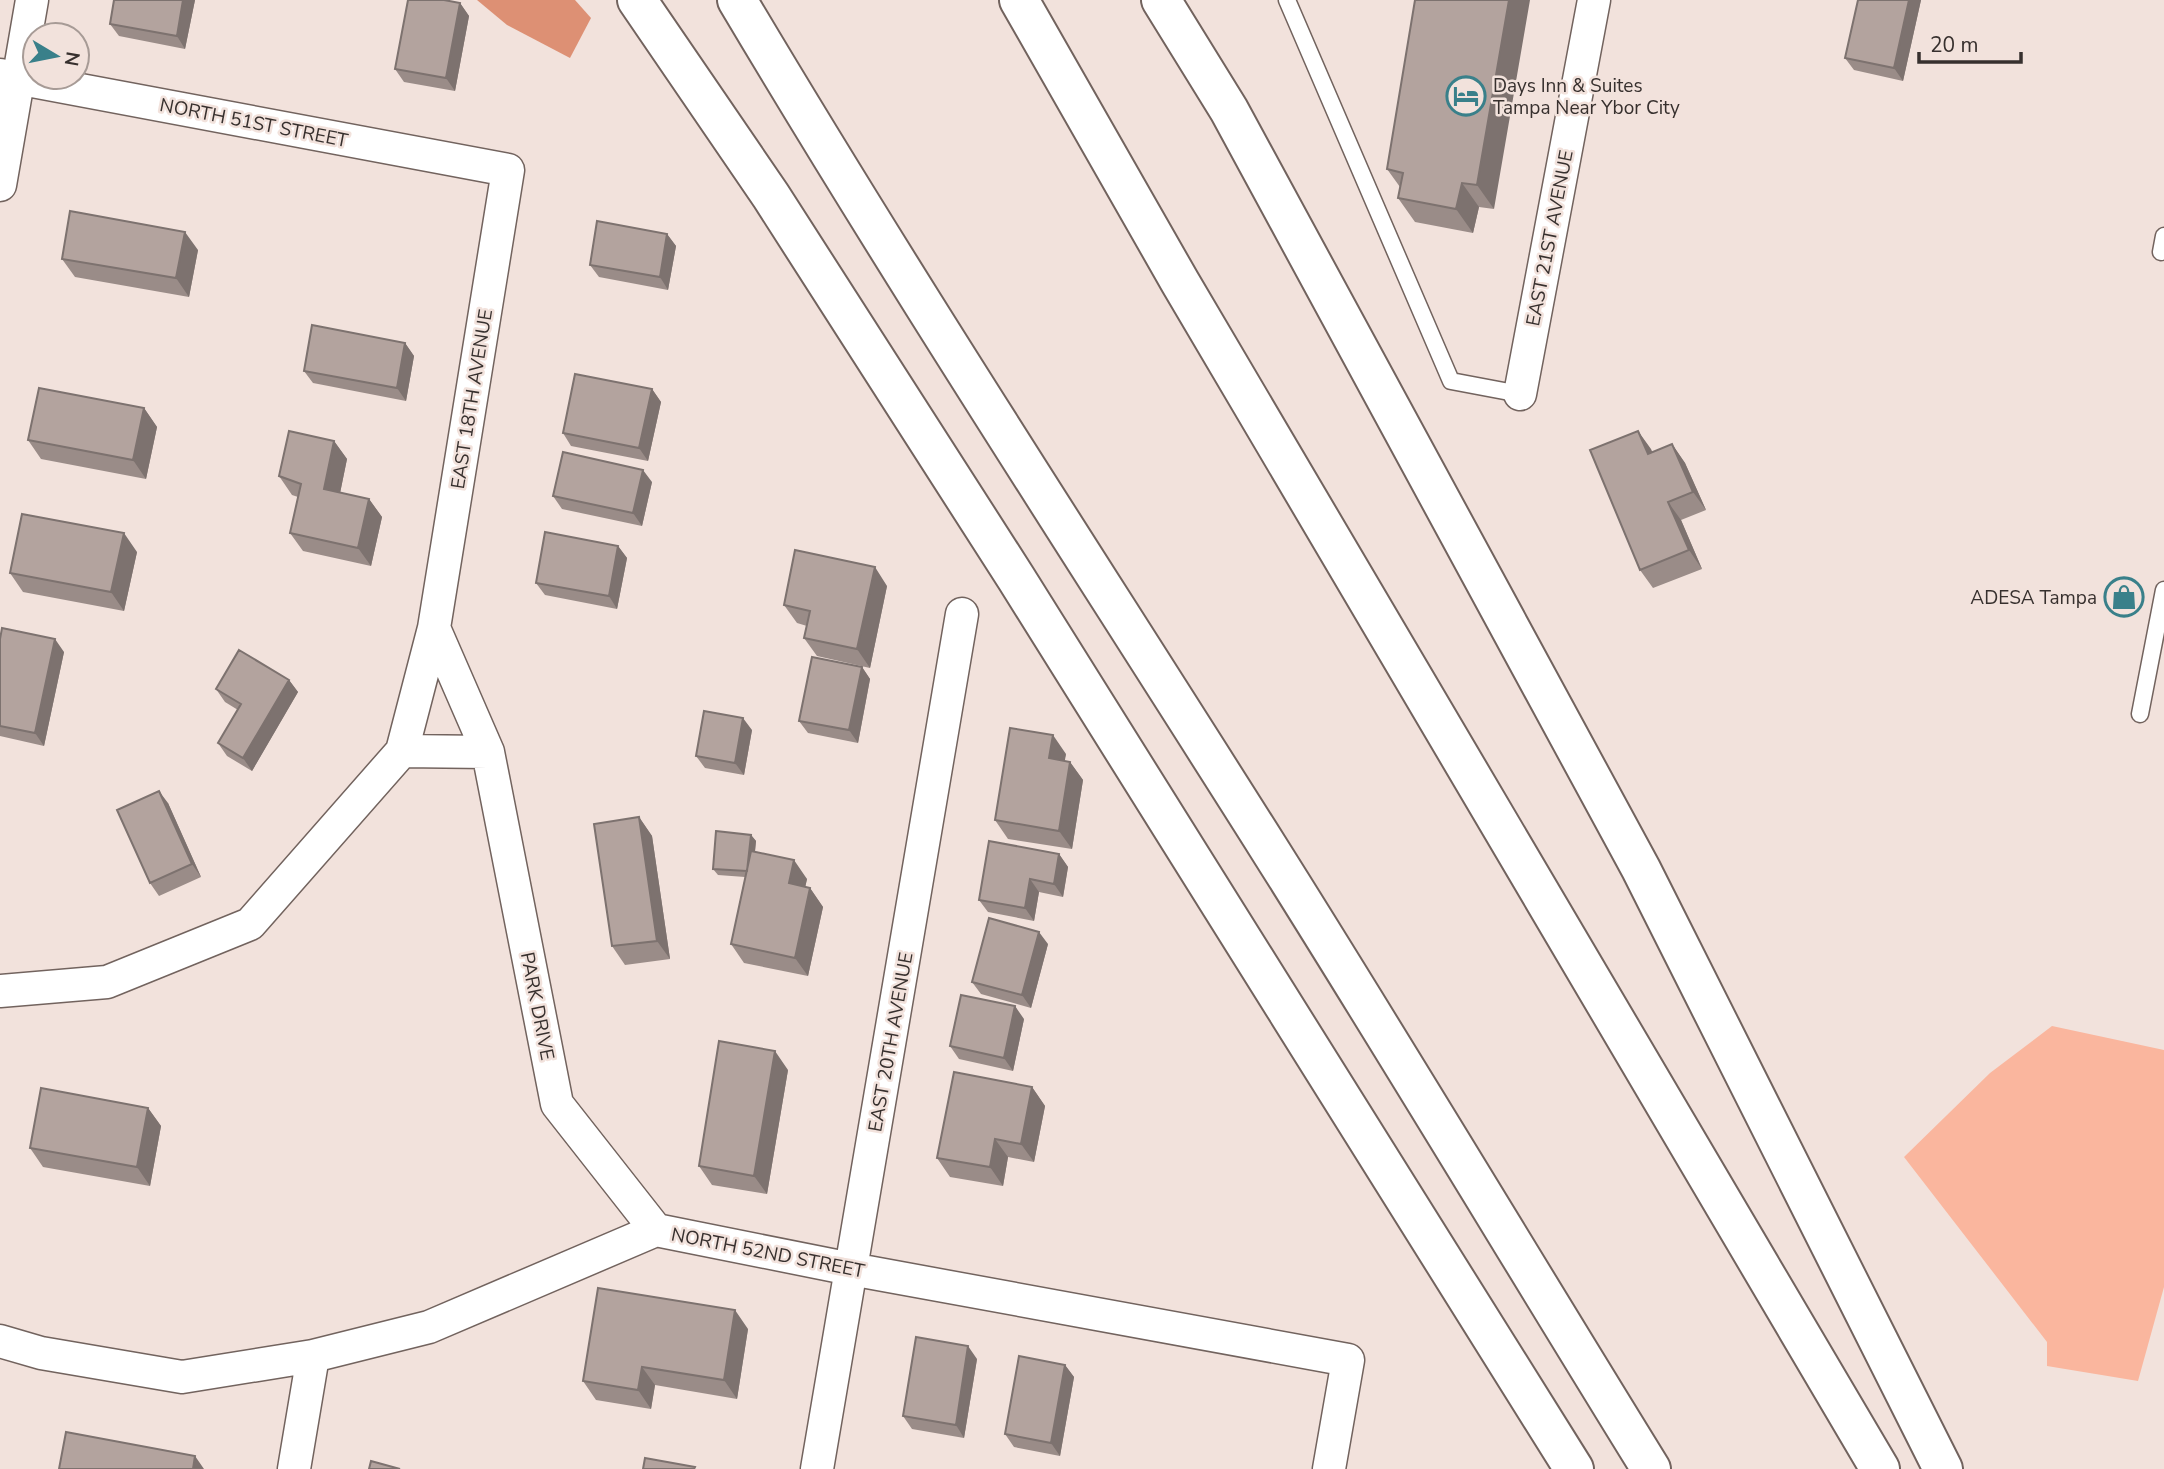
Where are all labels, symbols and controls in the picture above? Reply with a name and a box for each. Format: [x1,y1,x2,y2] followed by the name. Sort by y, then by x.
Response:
[21,21,91,91] north arrow
[1919,21,2021,65] scale bar
[1930,31,1979,59] text: 20 m
[58,50,86,68] text: N
[1493,73,1680,121] place label: Days Inn & Suites Tampa Near Ybor City
[1445,75,1487,117] hotel icon: Days Inn & Suites Tampa Near Ybor City
[157,92,351,154] street label: NORTH 51ST STREET
[1520,148,1580,328] street label: EAST 21ST AVENUE
[445,307,499,491] street label: EAST 18TH AVENUE
[2103,576,2145,618] shop icon: ADESA Tampa
[1970,585,2097,611] place label: ADESA Tampa
[514,950,560,1063] street label: PARK DRIVE
[862,950,920,1134] street label: EAST 20TH AVENUE
[669,1221,867,1285] street label: NORTH 52ND STREET

